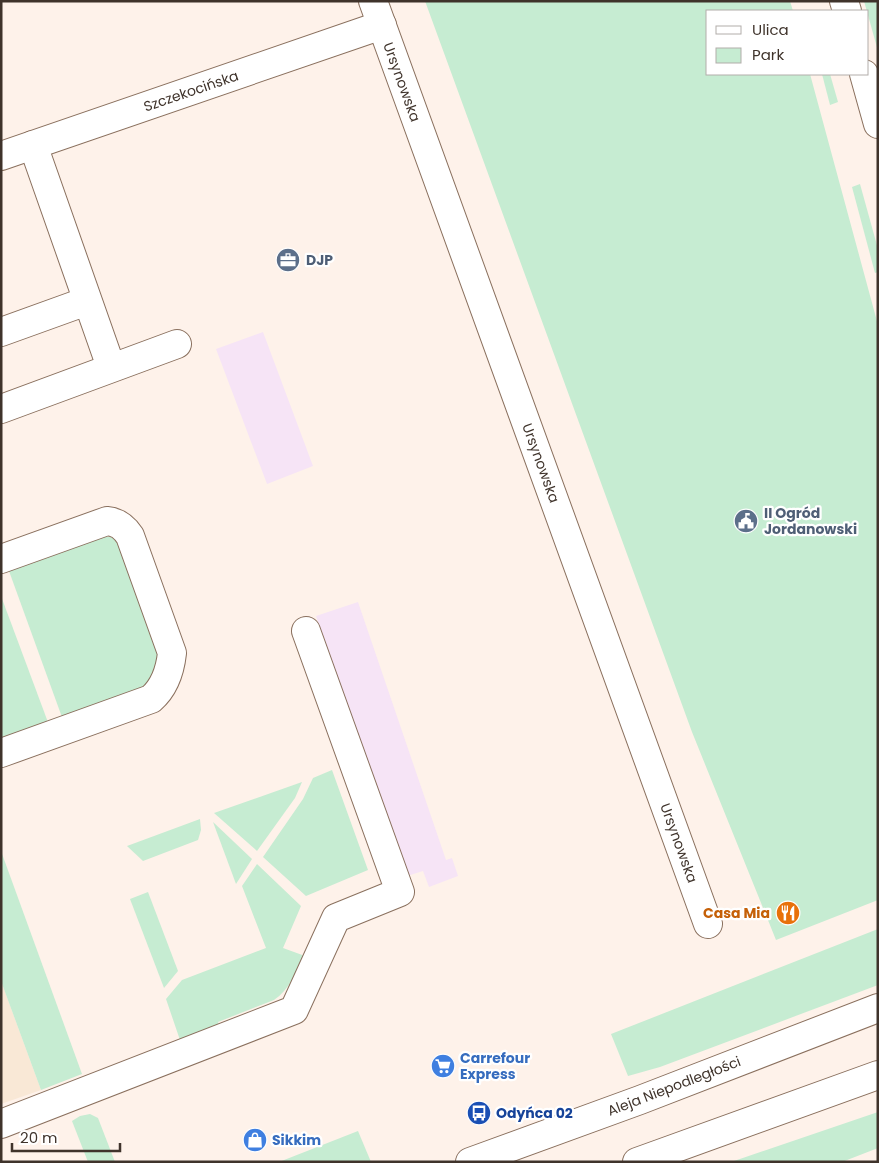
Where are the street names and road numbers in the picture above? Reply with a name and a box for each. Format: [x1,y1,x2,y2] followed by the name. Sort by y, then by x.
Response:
[378,39,426,125] street label: Ursynowska
[141,65,241,117] street label: Szczekocińska
[517,420,565,506] street label: Ursynowska
[655,800,703,886] street label: Ursynowska
[604,1051,744,1121] street label: Aleja Niepodległości

